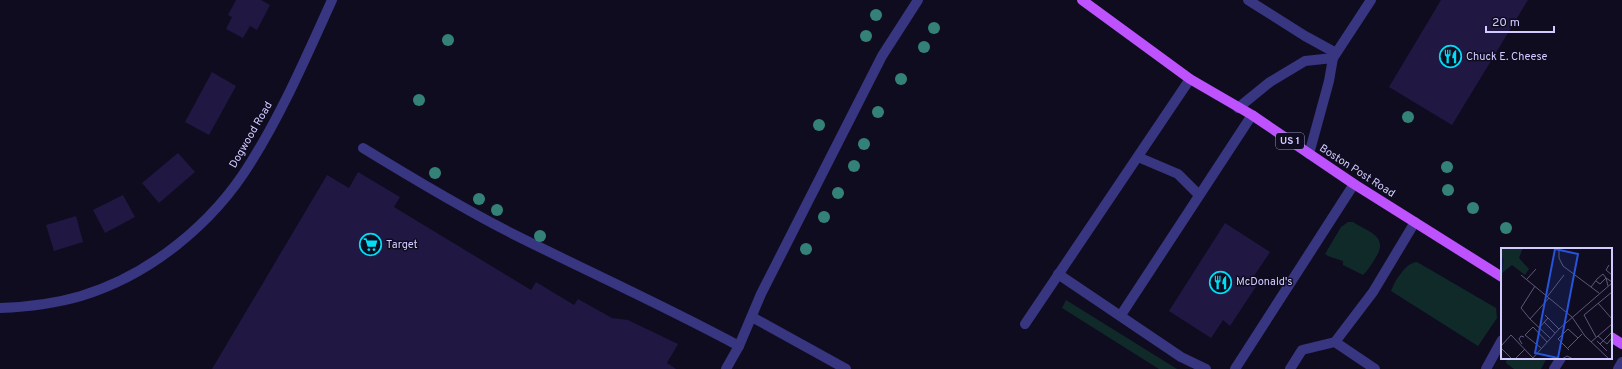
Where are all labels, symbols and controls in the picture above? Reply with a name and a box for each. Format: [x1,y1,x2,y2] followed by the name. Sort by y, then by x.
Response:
[1486,8,1554,34] scale bar
[1492,15,1520,31] text: 20 m
[1437,44,1463,70] restaurant icon: Chuck E. Cheese
[1466,50,1547,64] place label: Chuck E. Cheese
[226,99,276,171] street label: Dogwood Road
[1276,133,1304,149] road number: US 1
[1316,141,1398,201] street label: Boston Post Road
[358,232,384,258] supermarket icon: Target
[386,238,418,252] place label: Target
[1501,248,1612,359] inset map
[1208,269,1234,295] restaurant icon: McDonald's
[1236,275,1292,289] place label: McDonald's

